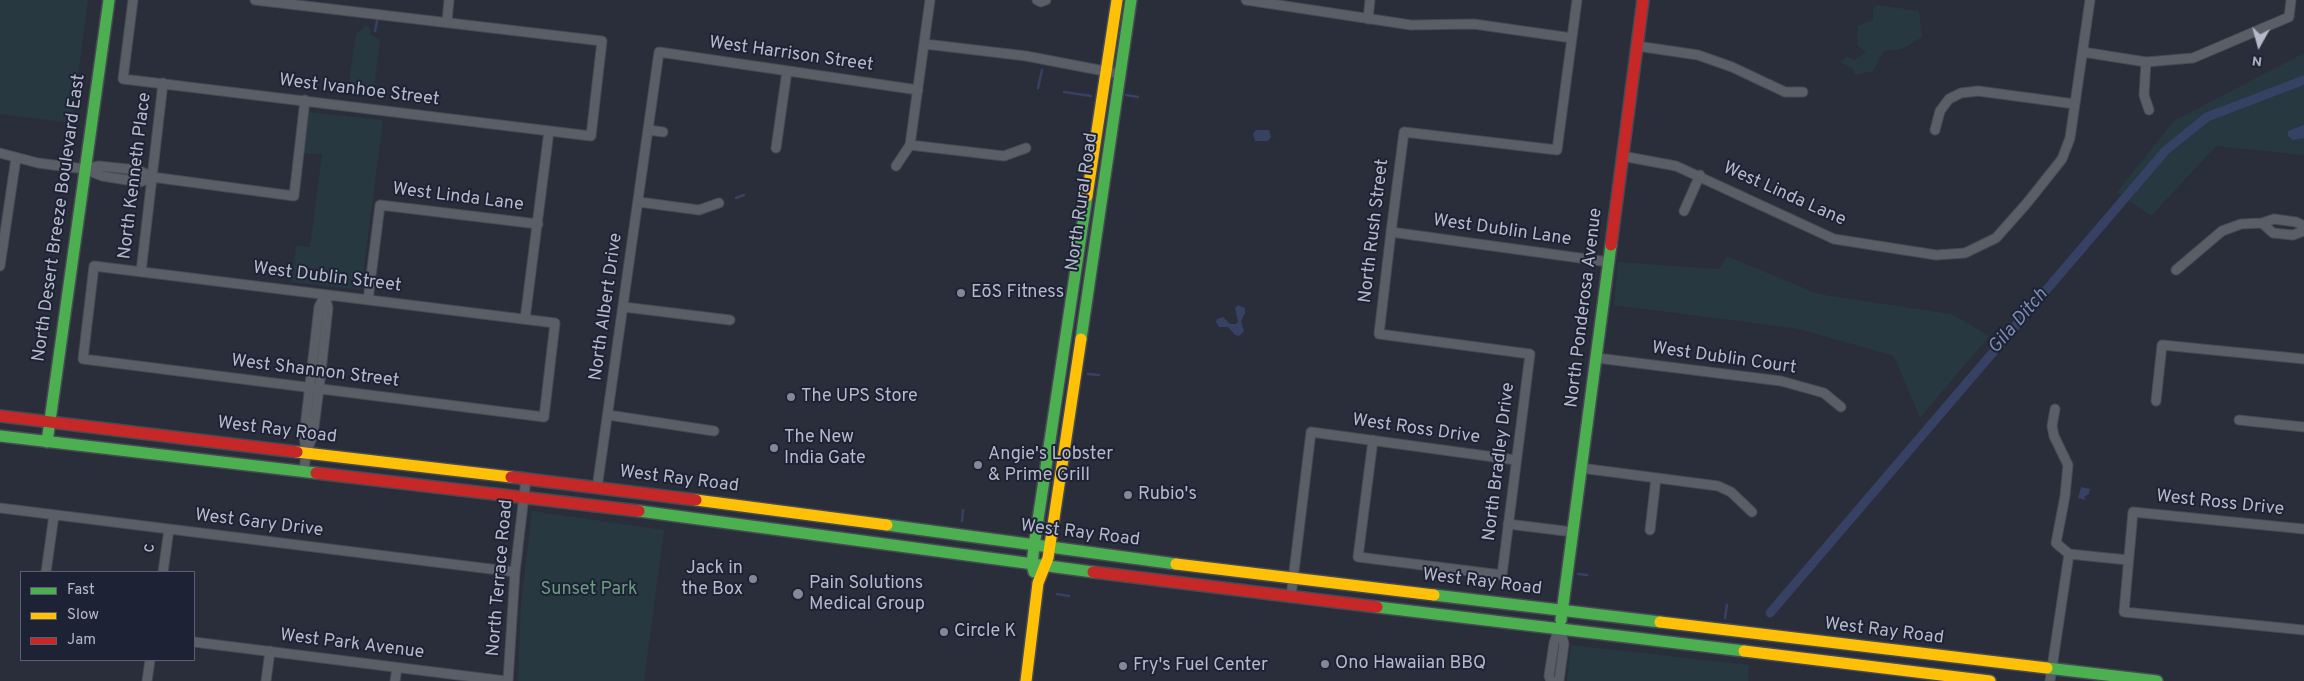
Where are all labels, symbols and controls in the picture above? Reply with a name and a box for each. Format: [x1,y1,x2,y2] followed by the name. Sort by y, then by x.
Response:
[2234,20,2284,70] north arrow
[707,33,875,77] street label: West Harrison Street
[2251,51,2263,69] text: N
[278,70,440,112] street label: West Ivanhoe Street
[29,73,91,363] street label: North Desert Breeze Boulevard East
[115,91,157,261] street label: North Kenneth Place
[1063,131,1103,273] street label: North Rural Road
[1355,158,1395,304] street label: North Rush Street
[1719,158,1849,232] street label: West Linda Lane
[391,179,525,217] street label: West Linda Lane
[1562,207,1608,409] street label: North Ponderosa Avenue
[1431,211,1573,251] street label: West Dublin Lane
[586,232,628,382] street label: North Albert Drive
[252,258,402,298] street label: West Dublin Street
[971,282,1064,304] place label: EōS Fitness
[1984,285,2054,359] water label: Gila Ditch
[955,287,967,299] marker: EōS Fitness
[1650,338,1798,380] street label: West Dublin Court
[230,351,400,393] street label: West Shannon Street
[1480,381,1520,543] street label: North Bradley Drive
[801,386,918,408] place label: The UPS Store
[785,391,797,403] marker: The UPS Store
[1351,410,1481,450] street label: West Ross Drive
[216,413,338,449] street label: West Ray Road
[784,427,866,469] place label: The New India Gate
[768,442,780,454] marker: The New India Gate
[988,444,1113,486] place label: Angie's Lobster & Prime Grill
[972,459,984,471] marker: Angie's Lobster & Prime Grill
[618,462,740,498] street label: West Ray Road
[1138,484,1197,506] place label: Rubio's
[2155,487,2285,521] street label: West Ross Drive
[1122,489,1134,501] marker: Rubio's
[483,499,519,657] street label: North Terrace Road
[194,505,324,543] street label: West Gary Drive
[1019,516,1141,552] street label: West Ray Road
[139,542,161,554] street label: c
[681,558,743,600] place label: Jack in the Box
[1421,565,1543,601] street label: West Ray Road
[20,571,195,661] legend
[747,573,759,585] marker: Jack in the Box
[809,573,925,616] place label: Pain Solutions Medical Group
[540,579,638,601] park label: Sunset Park
[67,581,95,600] text: Fast
[791,587,805,601] marker: Pain Solutions Medical Group
[67,606,99,625] text: Slow
[1823,614,1945,650] street label: West Ray Road
[954,621,1016,643] place label: Circle K
[279,625,425,665] street label: West Park Avenue
[938,626,950,638] marker: Circle K
[67,631,96,650] text: Jam
[1335,653,1486,675] place label: Ono Hawaiian BBQ
[1133,655,1268,677] place label: Fry's Fuel Center
[1319,658,1331,670] marker: Ono Hawaiian BBQ
[1117,660,1129,672] marker: Fry's Fuel Center

